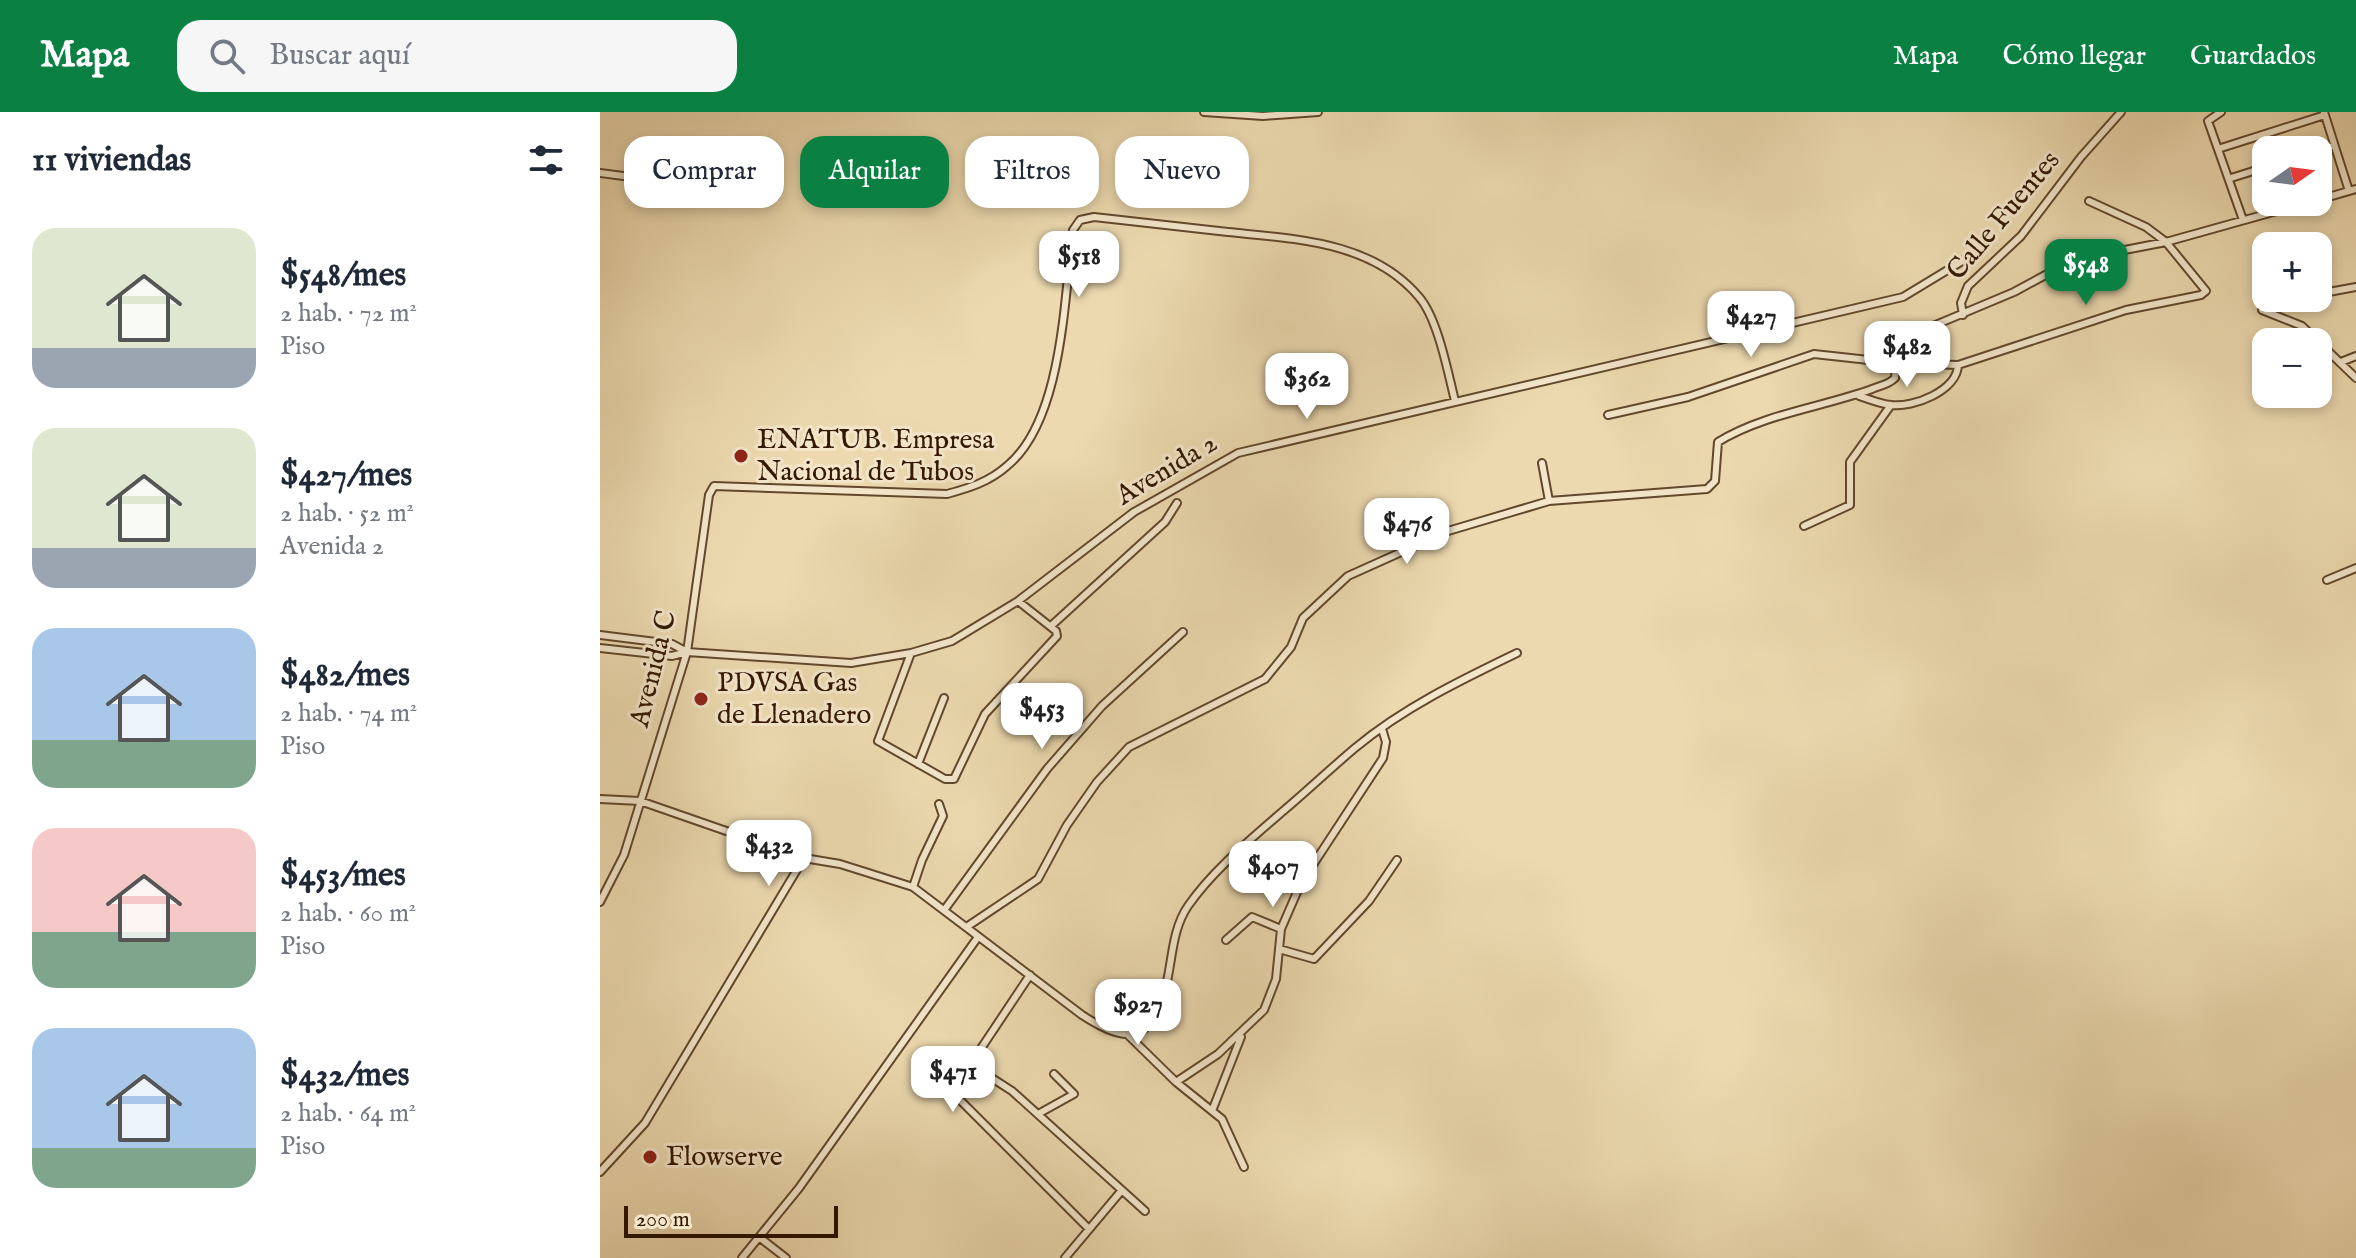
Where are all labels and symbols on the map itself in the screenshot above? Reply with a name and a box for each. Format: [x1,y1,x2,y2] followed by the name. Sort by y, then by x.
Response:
[2252,136,2332,216] north arrow
[1940,144,2068,288] street label: Calle Fuentes
[1032,231,1126,299] pin: $518
[2039,239,2133,307] pin: $548
[1704,291,1798,359] pin: $427
[1860,321,1954,389] pin: $482
[1260,353,1354,421] pin: $362
[757,423,995,490] place label: ENATUB. Empresa Nacional de Tubos
[1109,426,1224,514] street label: Avenida 2
[732,447,750,465] marker: ENATUB. Empresa Nacional de Tubos
[1360,498,1454,566] pin: $476
[622,607,685,732] street label: Avenida C
[717,666,871,733] place label: PDVSA Gas de Llenadero
[995,683,1089,751] pin: $453
[692,690,710,708] marker: PDVSA Gas de Llenadero
[722,820,816,888] pin: $432
[1226,841,1320,909] pin: $407
[1091,979,1185,1047] pin: $927
[906,1046,1000,1114] pin: $471
[666,1140,783,1175] place label: Flowserve
[641,1148,659,1166] marker: Flowserve
[624,1202,838,1238] scale bar

